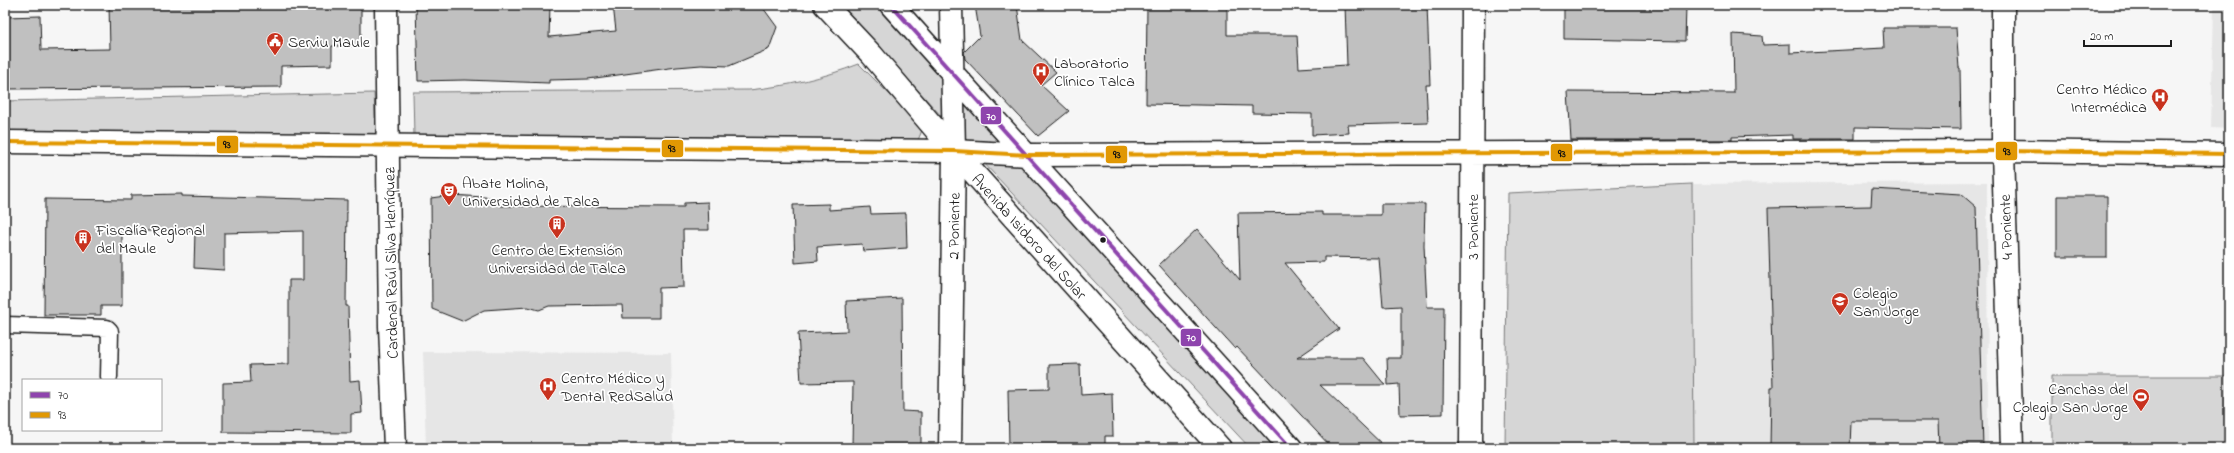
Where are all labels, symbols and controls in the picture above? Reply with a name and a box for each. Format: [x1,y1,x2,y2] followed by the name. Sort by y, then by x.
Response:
[2084,22,2171,48] scale bar
[2090,28,2113,46] text: 20 m
[265,31,285,56] public building icon: Serviu Maule
[288,31,371,55] place label: Serviu Maule
[1054,52,1135,94] place label: Laboratorio Clínico Talca
[1031,61,1051,86] hospital icon: Laboratorio Clínico Talca
[2056,78,2147,120] place label: Centro Médico Intermédica
[2150,87,2170,112] hospital icon: Centro Médico Intermédica
[980,106,1002,125] line badge: 70
[986,109,996,125] text: 70
[216,135,239,154] line badge: 93
[222,137,231,153] text: 93
[661,139,684,158] line badge: 93
[667,141,676,157] text: 93
[1995,141,2018,161] line badge: 93
[1550,143,1573,162] line badge: 93
[2002,144,2011,160] text: 93
[1105,145,1128,164] line badge: 93
[1557,146,1566,162] text: 93
[1112,147,1121,163] text: 93
[378,167,406,359] street label: Cardenal Raúl Silva Henríquez
[965,169,1092,306] street label: Avenida Isidoro del Solar
[462,172,600,214] place label: Abate Molina, Universidad de Talca
[439,181,459,206] theatre icon: Abate Molina, Universidad de Talca
[942,192,968,260] street label: 2 Poniente
[1462,193,1486,260] street label: 3 Poniente
[1994,193,2020,260] street label: 4 Poniente
[547,214,567,239] building icon: Centro de Extensión Universidad de Talca
[95,219,205,261] place label: Fiscalía Regional del Maule
[73,228,93,253] building icon: Fiscalía Regional del Maule
[1098,235,1108,245] unlabelled marker
[488,239,626,281] place label: Centro de Extensión Universidad de Talca
[1853,282,1920,324] place label: Colegio San Jorge
[1830,291,1850,316] school or university icon: Colegio San Jorge
[1180,328,1202,347] line badge: 70
[1186,330,1196,346] text: 70
[560,367,673,409] place label: Centro Médico y Dental RedSalud
[538,376,558,401] hospital icon: Centro Médico y Dental RedSalud
[2013,378,2129,420] place label: Canchas del Colegio San Jorge
[22,379,162,431] legend
[58,387,68,405] text: 70
[2131,387,2151,412] sports icon: Canchas del Colegio San Jorge
[58,407,67,425] text: 93

